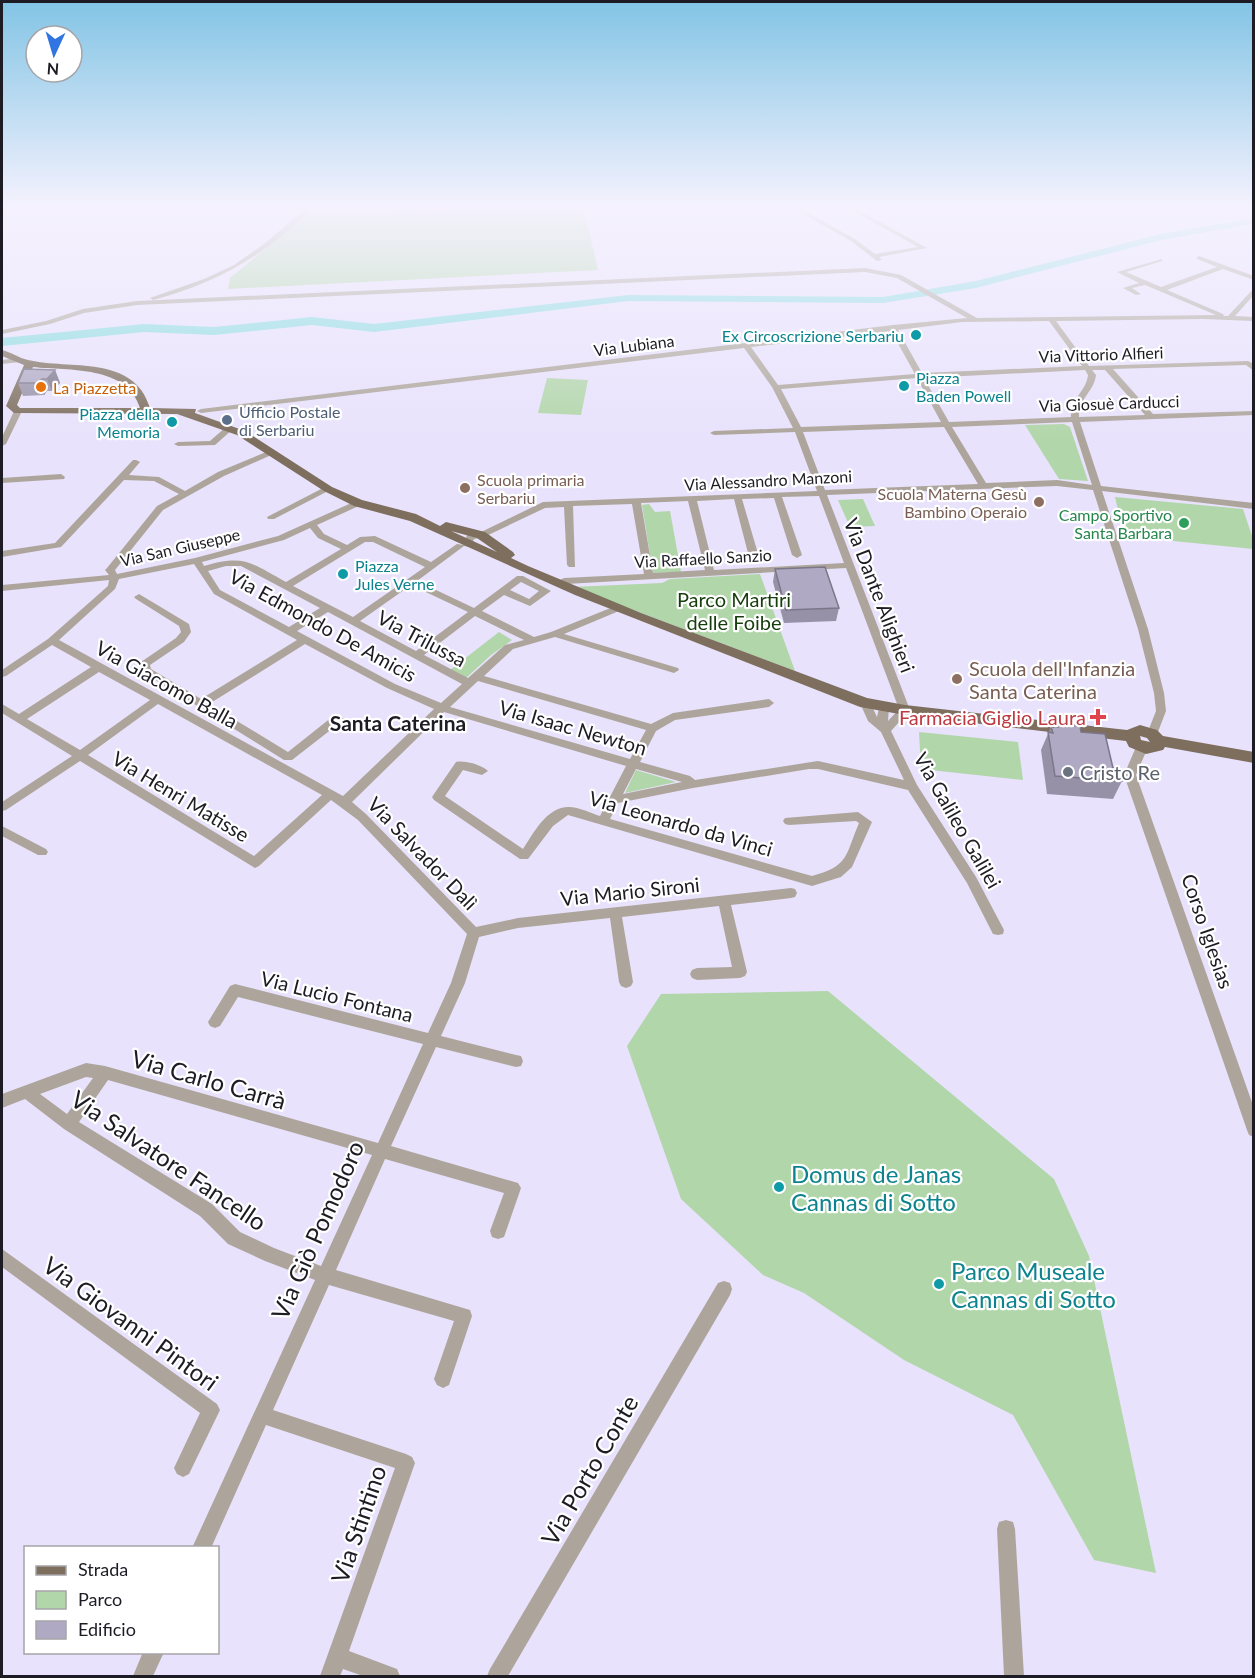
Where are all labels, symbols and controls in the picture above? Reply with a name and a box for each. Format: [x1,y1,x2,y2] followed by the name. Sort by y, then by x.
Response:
[24,24,84,84] north arrow
[46,60,60,79] text: N
[722,326,904,345] place label: Ex Circoscrizione Serbariu
[909,328,923,342] marker: Ex Circoscrizione Serbariu
[593,331,675,359] street label: Via Lubiana
[1038,342,1164,366] street label: Via Vittorio Alfieri
[916,368,1011,405] place label: Piazza Baden Powell
[53,378,136,397] place label: La Piazzetta
[897,379,911,393] marker: Piazza Baden Powell
[34,380,48,394] marker: La Piazzetta
[1038,391,1180,415] street label: Via Giosuè Carducci
[239,402,341,439] place label: Ufficio Postale di Serbariu
[79,404,160,441] place label: Piazza della Memoria
[220,413,234,427] marker: Ufficio Postale di Serbariu
[165,415,179,429] marker: Piazza della Memoria
[684,466,852,494] street label: Via Alessandro Manzoni
[477,470,584,507] place label: Scuola primaria Serbariu
[458,481,472,495] marker: Scuola primaria Serbariu
[878,484,1027,521] place label: Scuola Materna Gesù Bambino Operaio
[1032,495,1046,509] marker: Scuola Materna Gesù Bambino Operaio
[1059,505,1172,542] place label: Campo Sportivo Santa Barbara
[840,514,920,676] street label: Via Dante Alighieri
[1177,516,1191,530] marker: Campo Sportivo Santa Barbara
[118,524,242,570] street label: Via San Giuseppe
[634,545,772,571] street label: Via Raffaello Sanzio
[355,556,434,593] place label: Piazza Jules Verne
[225,564,421,686] street label: Via Edmondo De Amicis
[336,567,350,581] marker: Piazza Jules Verne
[677,587,791,634] park label: Parco Martiri delle Foibe
[373,604,471,672] street label: Via Trilussa
[92,635,242,733] street label: Via Giacomo Balla
[969,656,1135,703] place label: Scuola dell'Infanzia Santa Caterina
[950,672,964,686] marker: Scuola dell'Infanzia Santa Caterina
[496,694,650,760] street label: Via Isaac Newton
[899,705,1086,729] place label: Farmacia Giglio Laura
[330,710,466,735] district label: Santa Caterina
[1091,710,1105,724] marker: Farmacia Giglio Laura
[108,746,254,846] street label: Via Henri Matisse
[909,748,1007,892] street label: Via Galileo Galilei
[1080,760,1160,784] place label: Cristo Re
[1061,765,1075,779] marker: Cristo Re
[586,785,776,861] street label: Via Leonardo da Vinci
[363,792,483,914] street label: Via Salvador Dalì
[1177,870,1239,992] street label: Corso Iglesias
[559,872,701,910] street label: Via Mario Sironi
[258,965,416,1027] street label: Via Lucio Fontana
[128,1043,290,1115] street label: Via Carlo Carrà
[66,1084,272,1236] street label: Via Salvatore Fancello
[265,1136,369,1324] street label: Via Giò Pomodoro
[791,1159,961,1216] place label: Domus de Janas Cannas di Sotto
[772,1180,786,1194] marker: Domus de Janas Cannas di Sotto
[38,1250,224,1396] street label: Via Giovanni Pintori
[951,1256,1116,1313] place label: Parco Museale Cannas di Sotto
[932,1277,946,1291] marker: Parco Museale Cannas di Sotto
[534,1390,644,1550] street label: Via Porto Conte
[324,1461,392,1587] street label: Via Stintino
[24,1546,219,1654] legend
[78,1558,128,1580] text: Strada
[78,1588,122,1610] text: Parco
[78,1618,136,1640] text: Edificio

